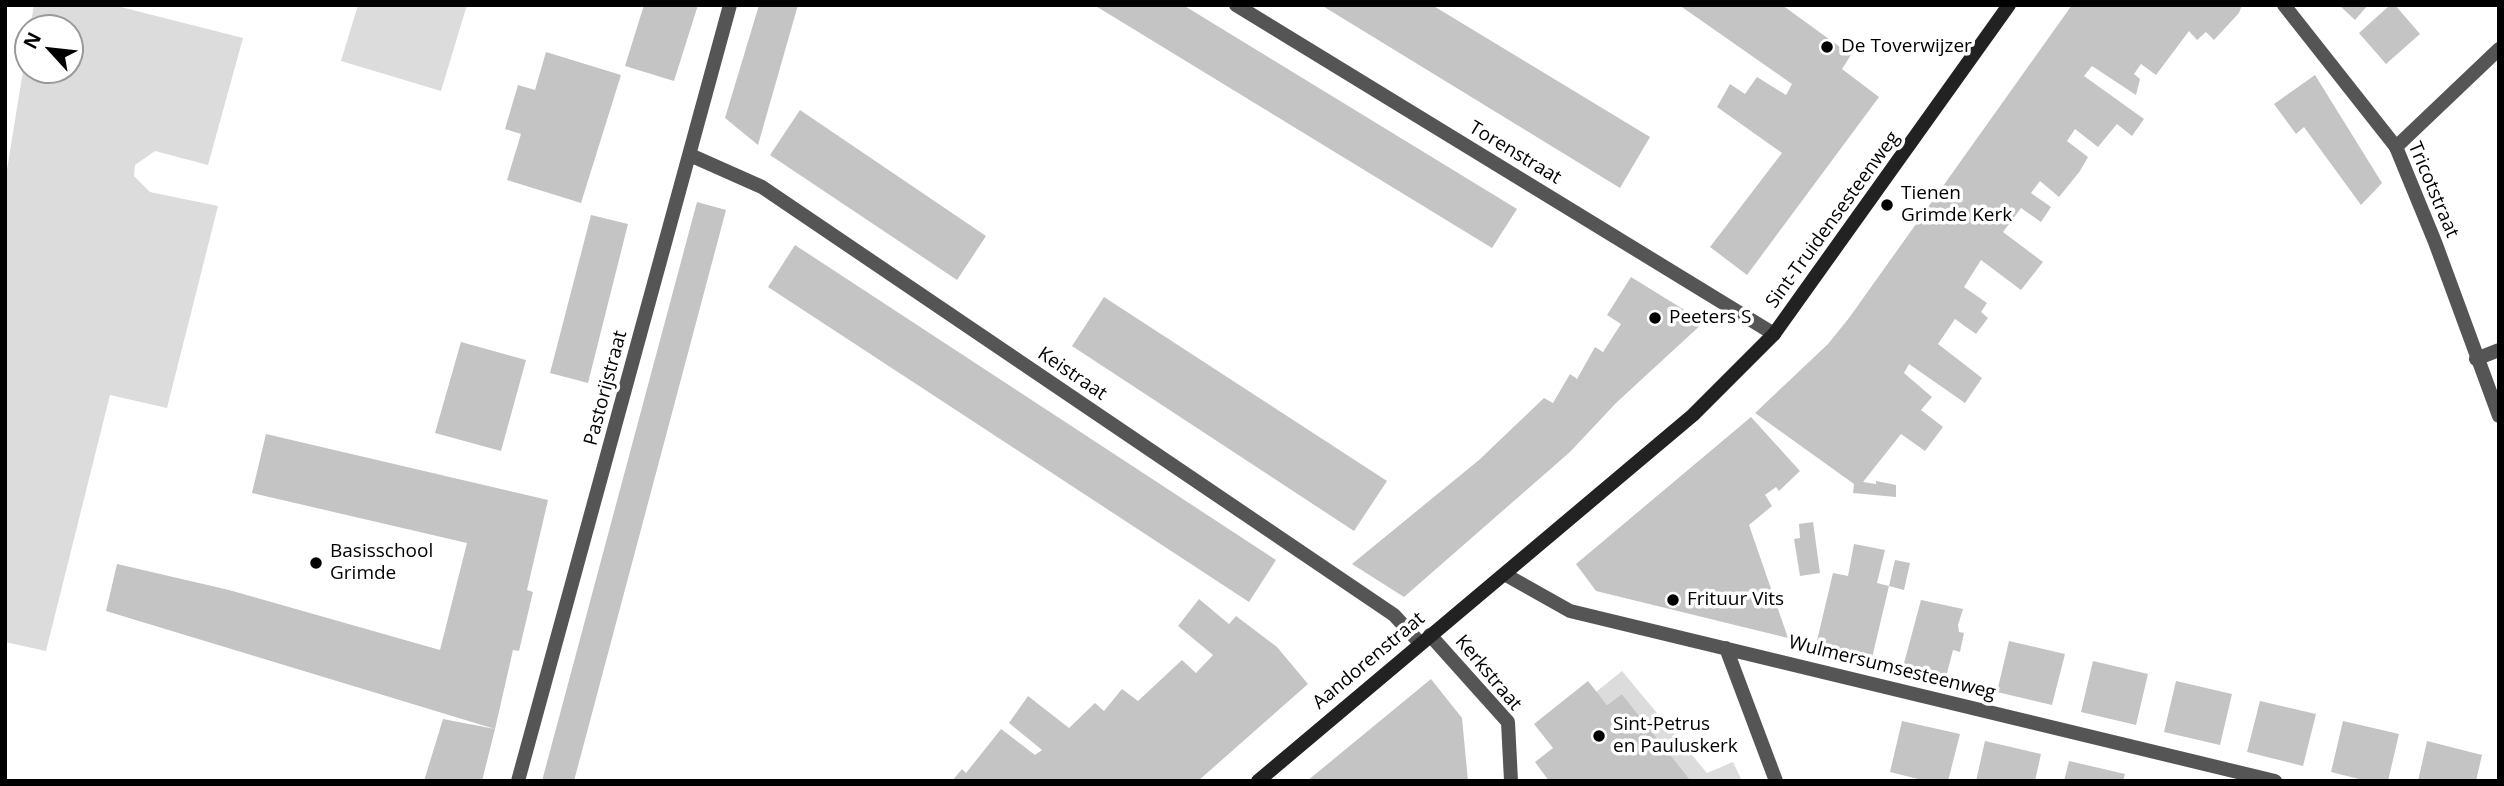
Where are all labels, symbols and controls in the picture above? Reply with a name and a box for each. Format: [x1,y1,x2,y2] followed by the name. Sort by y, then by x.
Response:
[14,14,84,84] north arrow
[17,28,47,53] text: N
[1841,36,1972,58] place label: De Toverwijzer
[1819,39,1835,55] marker: De Toverwijzer
[1465,117,1565,189] street label: Torenstraat
[1761,127,1905,313] street label: Sint-Truidensesteenweg
[2403,139,2463,241] street label: Tricotstraat
[1901,183,2012,227] place label: Tienen Grimde Kerk
[1879,197,1895,213] marker: Tienen Grimde Kerk
[1669,307,1751,329] place label: Peeters S
[1647,310,1663,326] marker: Peeters S
[580,328,632,448] street label: Pastorijstraat
[1033,343,1111,405] street label: Keistraat
[330,541,433,585] place label: Basisschool Grimde
[308,555,324,571] marker: Basisschool Grimde
[1687,589,1784,611] place label: Frituur Vits
[1665,592,1681,608] marker: Frituur Vits
[1308,608,1430,714] street label: Aandorenstraat
[1450,631,1526,715] street label: Kerkstraat
[1786,631,1998,705] street label: Wulmersumsesteenweg
[1613,714,1738,758] place label: Sint-Petrus en Pauluskerk
[1591,728,1607,744] marker: Sint-Petrus en Pauluskerk

